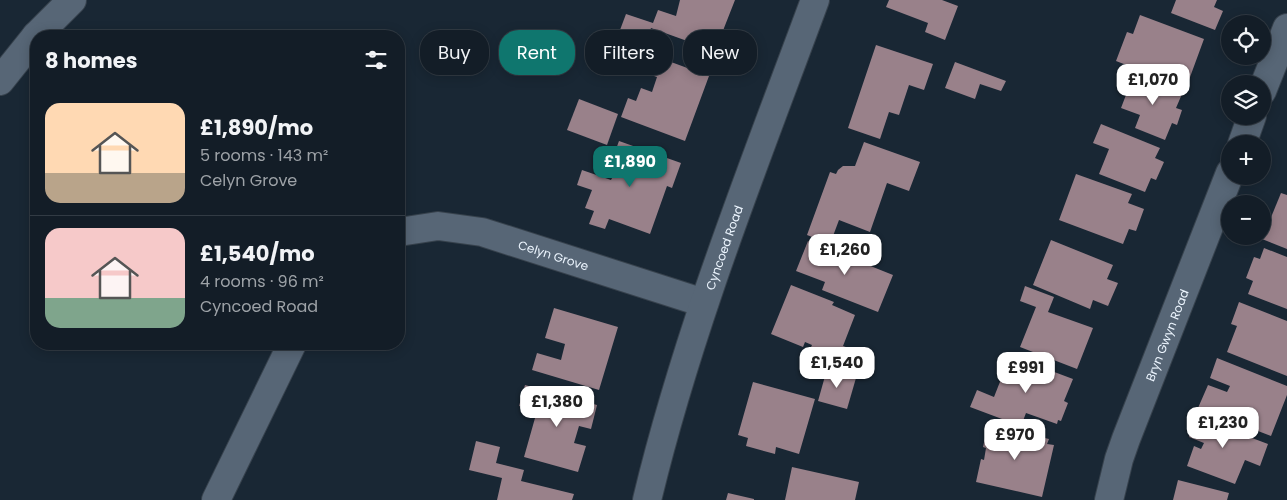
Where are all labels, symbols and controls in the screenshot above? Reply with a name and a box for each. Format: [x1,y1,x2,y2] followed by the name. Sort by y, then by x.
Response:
[1221,15,1271,245] map controls
[1221,15,1271,65] button: locate
[420,30,489,75] chip: Buy
[499,30,575,75] chip: Rent
[585,30,673,75] chip: Filters
[683,30,757,75] chip: New
[45,46,137,75] text: 8 homes
[362,46,390,74] icon: filters
[1112,64,1194,106] pin: £1,070
[1128,68,1178,91] text: £1,070
[1221,75,1271,125] button: layers
[200,113,313,142] text: £1,890/mo
[85,123,145,183] icon: home
[1221,135,1271,185] button: +
[200,144,328,167] text: 5 rooms · 143 m²
[589,146,671,188] pin: £1,890
[604,150,656,173] text: £1,890
[200,169,297,192] text: Celyn Grove
[1221,195,1271,245] button: −
[701,203,747,292] street label: Cyncoed Road
[804,234,886,276] pin: £1,260
[516,236,591,274] street label: Celyn Grove
[820,238,870,261] text: £1,260
[200,239,315,268] text: £1,540/mo
[85,248,145,308] icon: home
[200,270,324,293] text: 4 rooms · 96 m²
[1141,287,1192,384] street label: Bryn Gwyn Road
[200,295,318,318] text: Cyncoed Road
[796,346,878,389] pin: £1,540
[811,351,863,374] text: £1,540
[996,352,1056,394] pin: £991
[1008,356,1044,379] text: £991
[516,386,598,428] pin: £1,380
[531,390,583,413] text: £1,380
[1182,406,1264,449] pin: £1,230
[1198,411,1248,434] text: £1,230
[985,418,1045,461] pin: £970
[995,423,1035,446] text: £970

